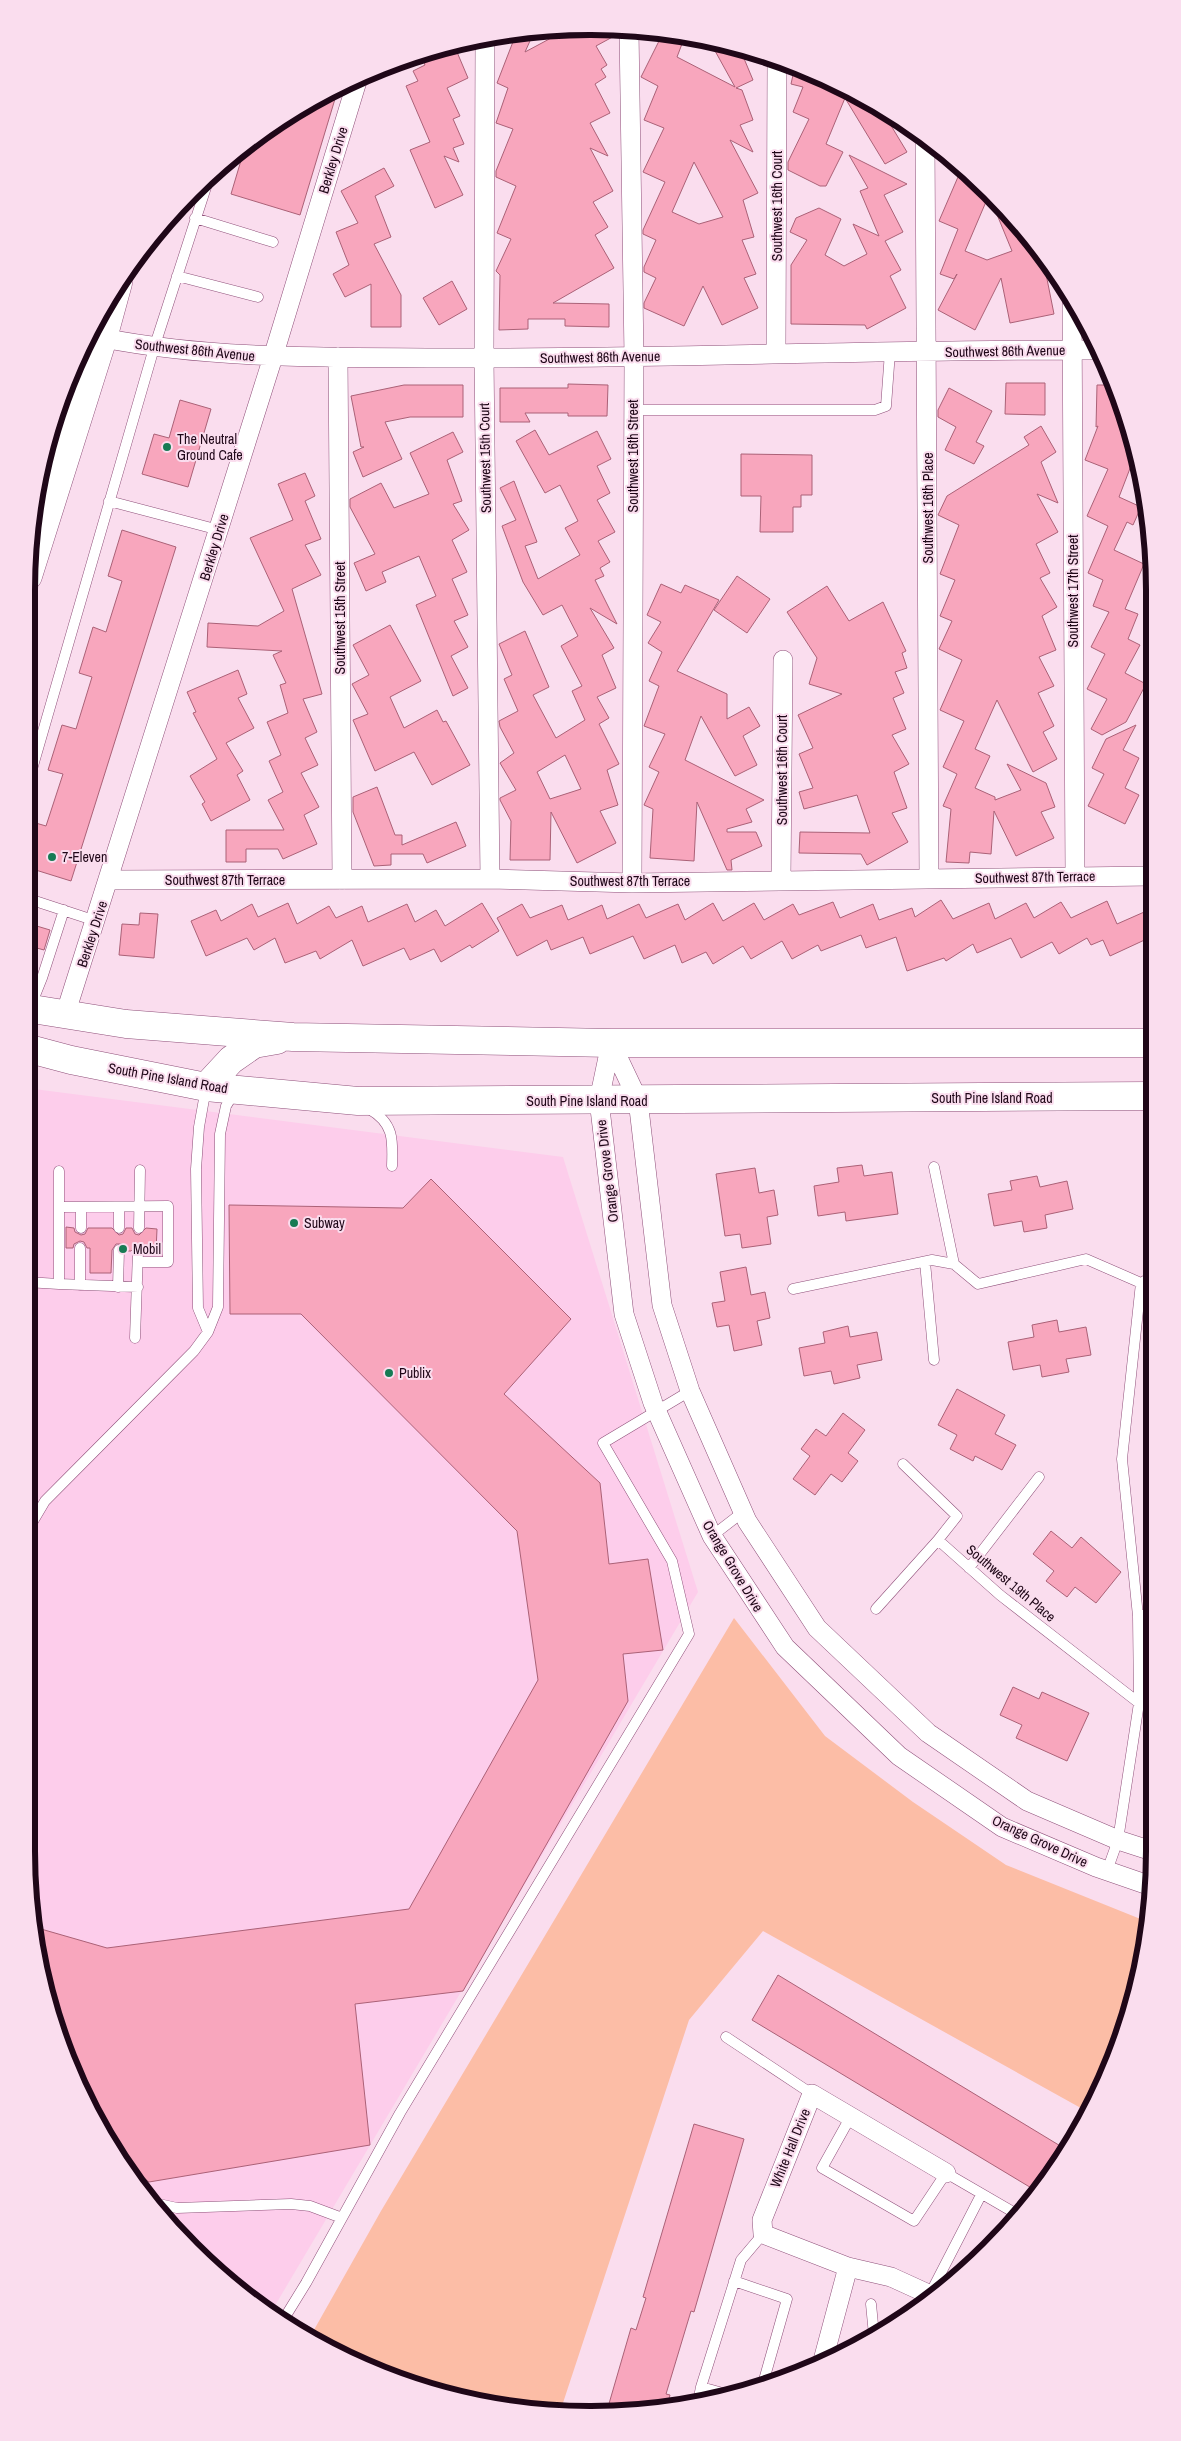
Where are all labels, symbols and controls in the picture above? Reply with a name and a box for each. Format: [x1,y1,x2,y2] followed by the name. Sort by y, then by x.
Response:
[314,124,352,196] street label: Berkley Drive
[768,151,786,261] street label: Southwest 16th Court
[134,335,256,365] street label: Southwest 86th Avenue
[945,341,1065,361] street label: Southwest 86th Avenue
[540,347,660,367] street label: Southwest 86th Avenue
[624,400,642,512] street label: Southwest 16th Street
[475,403,495,513] street label: Southwest 15th Court
[177,430,243,464] place label: The Neutral Ground Cafe
[161,441,173,453] marker: The Neutral Ground Cafe
[919,452,937,564] street label: Southwest 16th Place
[195,511,233,583] street label: Berkley Drive
[1064,535,1082,647] street label: Southwest 17th Street
[331,562,349,674] street label: Southwest 15th Street
[773,715,791,825] street label: Southwest 16th Court
[62,848,107,866] place label: 7-Eleven
[46,851,58,863] marker: 7-Eleven
[975,867,1095,887] street label: Southwest 87th Terrace
[165,871,285,889] street label: Southwest 87th Terrace
[570,872,690,890] street label: Southwest 87th Terrace
[73,898,111,970] street label: Berkley Drive
[107,1059,229,1097] street label: South Pine Island Road
[931,1089,1053,1107] street label: South Pine Island Road
[526,1092,648,1110] street label: South Pine Island Road
[592,1119,622,1223] street label: Orange Grove Drive
[304,1214,345,1232] place label: Subway
[288,1217,300,1229] marker: Subway
[133,1240,161,1258] place label: Mobil
[117,1243,129,1255] marker: Mobil
[399,1364,431,1382] place label: Publix
[383,1367,395,1379] marker: Publix
[699,1517,767,1615] street label: Orange Grove Drive
[963,1540,1059,1626] street label: Southwest 19th Place
[989,1811,1091,1871] street label: Orange Grove Drive
[766,2106,814,2190] street label: White Hall Drive

